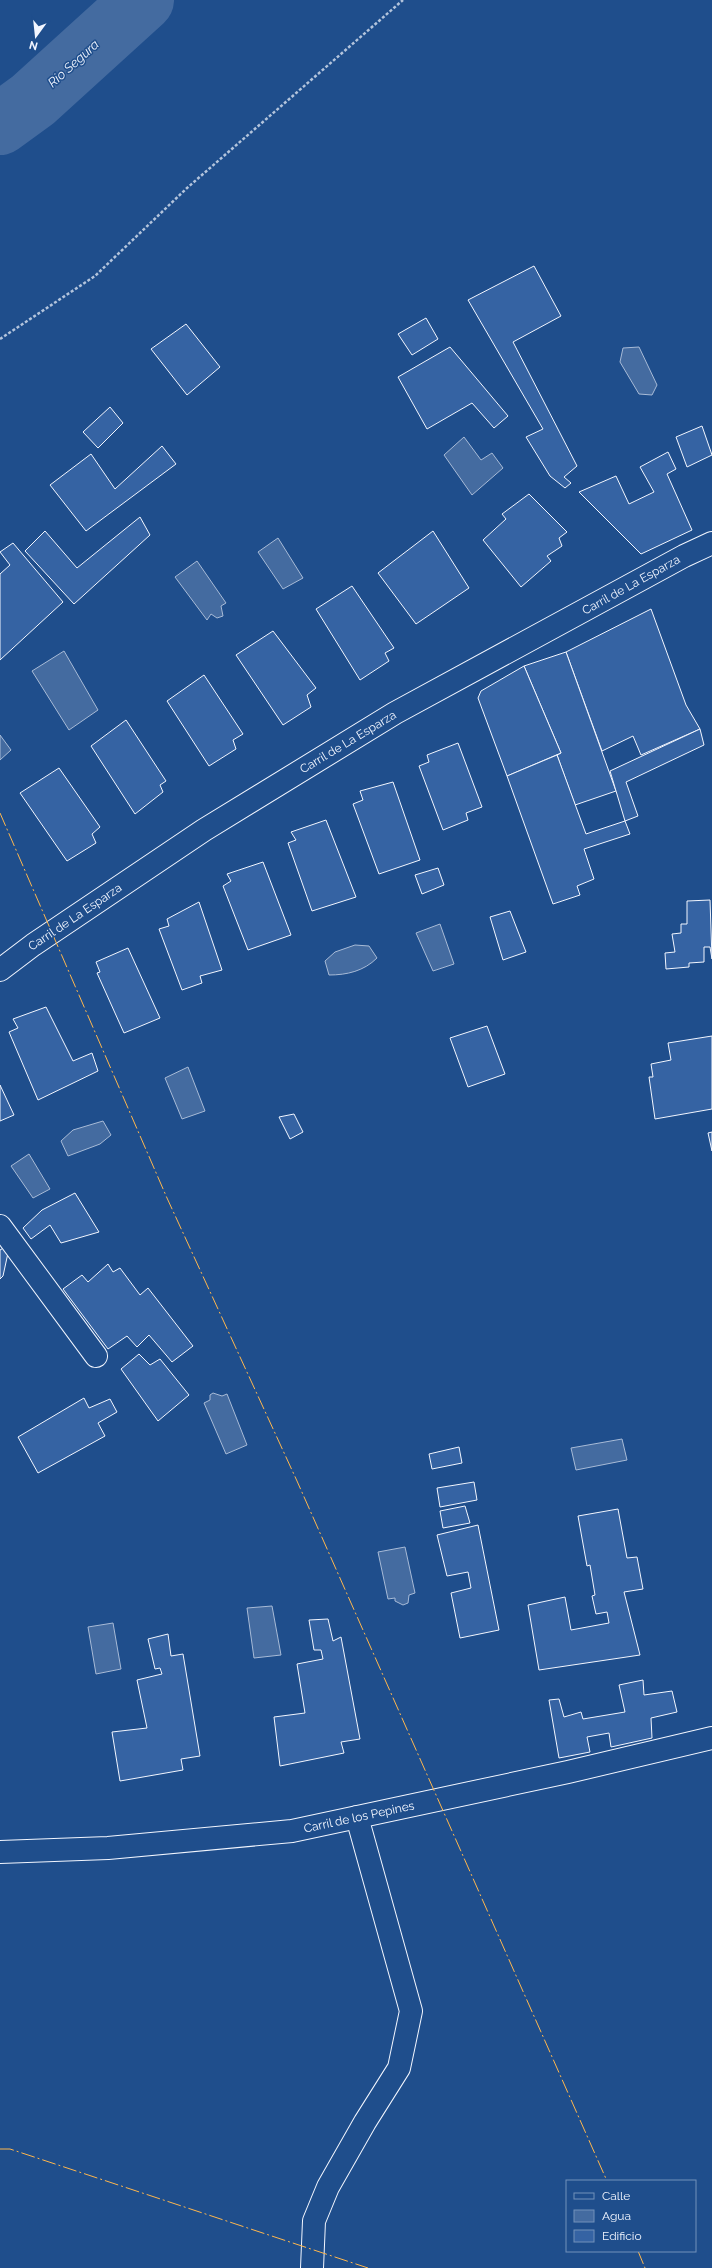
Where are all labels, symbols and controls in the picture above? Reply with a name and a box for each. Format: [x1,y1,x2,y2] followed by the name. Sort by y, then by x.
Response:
[16,16,56,56] north arrow
[45,36,102,90] water label: Río Segura
[28,38,39,53] text: N
[580,552,682,618] street label: Carril de La Esparza
[297,708,399,776] street label: Carril de La Esparza
[26,881,124,953] street label: Carril de La Esparza
[302,1798,416,1836] street label: Carril de los Pepines
[566,2180,696,2252] legend
[602,2189,630,2203] text: Calle
[602,2209,631,2223] text: Agua
[602,2229,642,2243] text: Edificio

